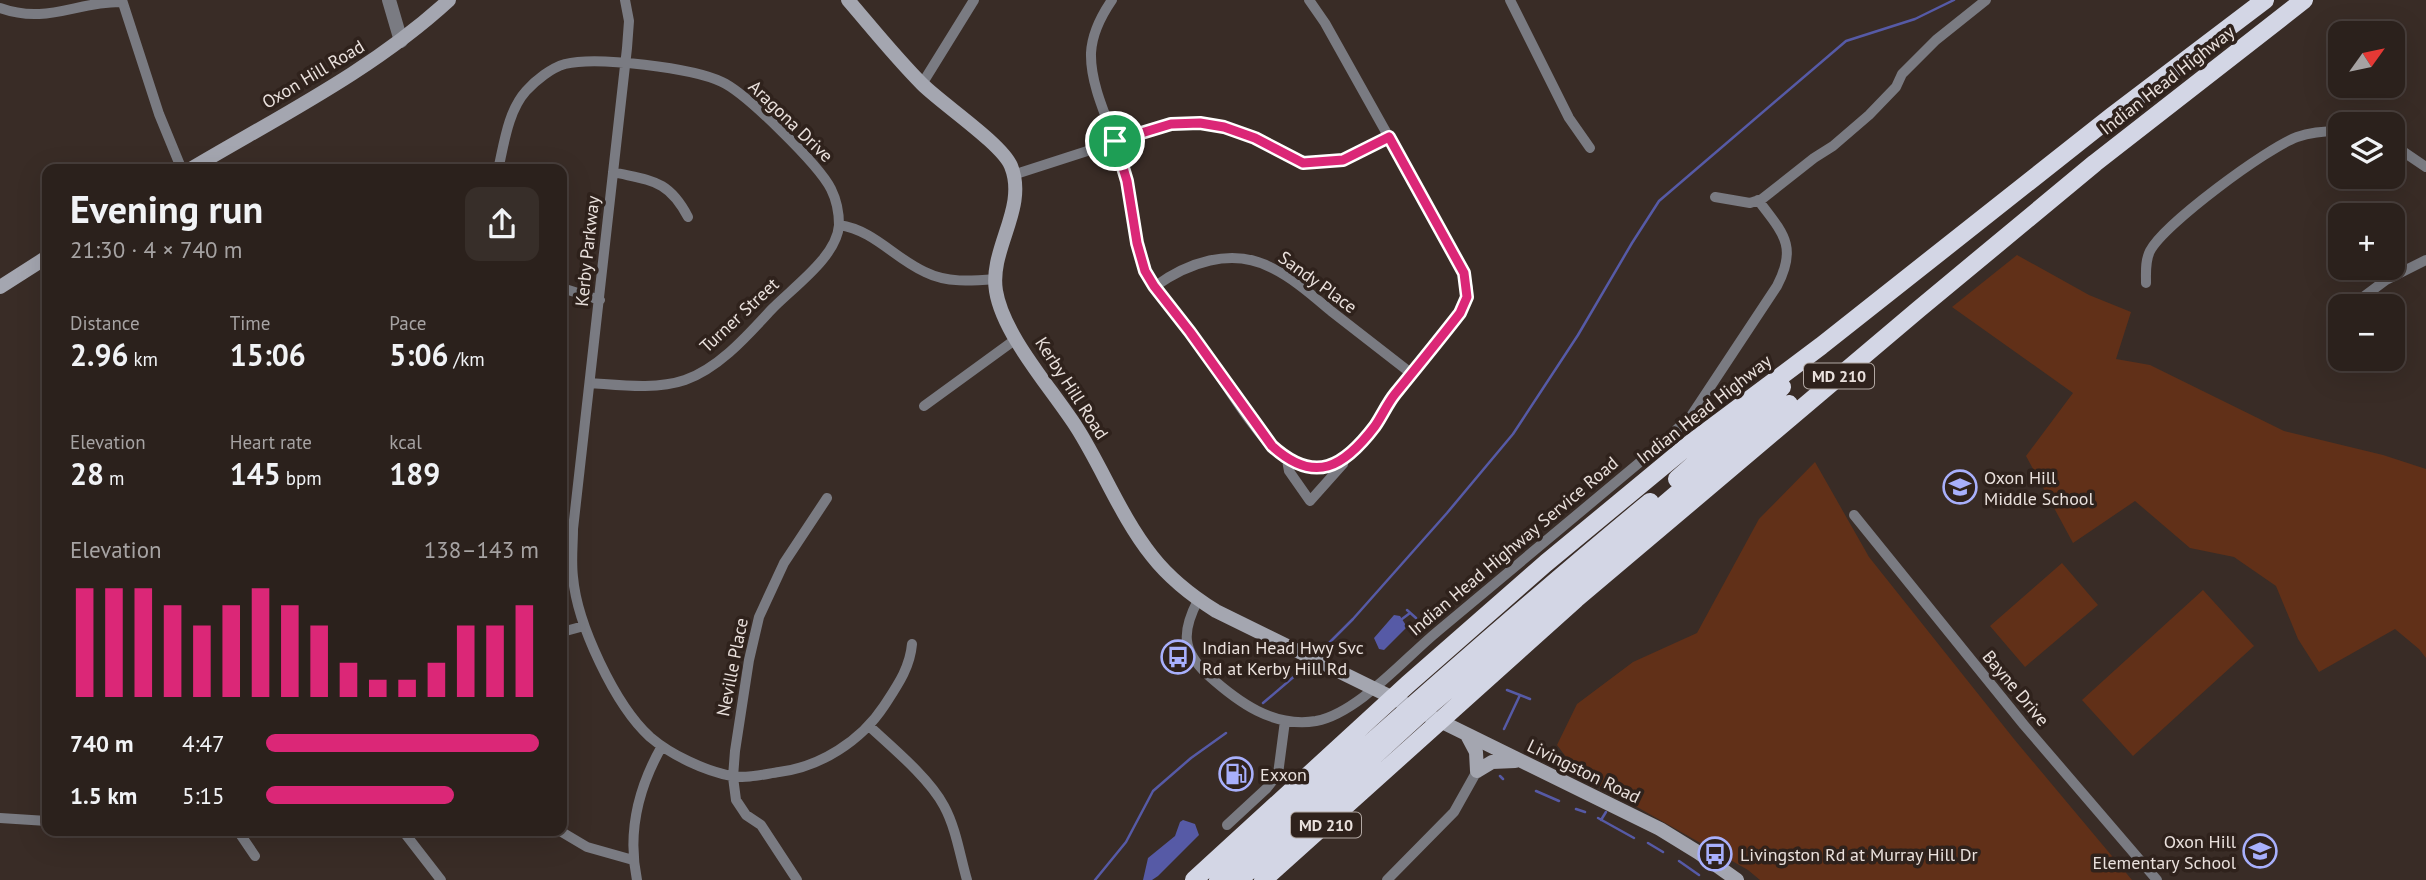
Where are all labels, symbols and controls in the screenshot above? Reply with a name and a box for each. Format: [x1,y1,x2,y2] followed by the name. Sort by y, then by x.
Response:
[2095,20,2239,140] street label: Indian Head Highway
[2328,21,2404,98] north arrow
[2328,21,2405,371] map controls
[258,34,368,114] street label: Oxon Hill Road
[744,75,838,167] street label: Aragona Drive
[1085,111,1145,171] pin
[2328,112,2405,189] button: layers
[1096,122,1134,160] icon: arrive
[70,184,263,233] text: Evening run
[465,187,539,261] button: share
[570,194,604,307] street label: Kerby Parkway
[2328,203,2405,280] button: +
[70,235,242,264] text: 21:30 · 4 × 740 m
[1274,246,1362,318] street label: Sandy Place
[695,273,783,357] street label: Turner Street
[2328,294,2405,371] button: −
[70,311,140,335] text: Distance
[230,311,270,335] text: Time
[389,311,427,335] text: Pace
[1030,332,1114,444] street label: Kerby Hill Road
[70,335,128,374] text: 2.96
[230,335,306,374] text: 15:06
[389,335,448,374] text: 5:06
[128,347,158,371] text: km
[448,347,485,371] text: /km
[1632,349,1776,469] street label: Indian Head Highway
[1804,364,1874,388] road number: MD 210
[70,430,146,454] text: Elevation
[230,430,312,454] text: Heart rate
[389,430,422,454] text: kcal
[1403,451,1623,641] street label: Indian Head Highway Service Road
[70,454,104,493] text: 28
[230,454,281,493] text: 145
[389,454,440,493] text: 189
[104,466,125,490] text: m
[281,466,322,490] text: bpm
[1984,466,2094,510] place label: Oxon Hill Middle School
[1941,468,1979,506] school or university icon: Oxon Hill Middle School
[70,535,162,564] text: Elevation
[424,535,539,564] text: 138–143 m
[711,616,753,718] street label: Neville Place
[1202,636,1364,680] place label: Indian Head Hwy Svc Rd at Kerby Hill Rd
[1159,638,1197,676] bus stop icon: Indian Head Hwy Svc Rd at Kerby Hill Rd
[1978,645,2054,731] street label: Bayne Drive
[70,729,133,758] text: 740 m
[182,729,225,758] text: 4:47
[1524,734,1644,808] street label: Livingston Road
[1217,755,1255,793] fuel station icon: Exxon
[1260,763,1307,786] place label: Exxon
[70,781,137,810] text: 1.5 km
[182,781,225,810] text: 5:15
[1291,812,1361,838] road number: MD 210
[2093,830,2237,874] place label: Oxon Hill Elementary School
[2241,832,2279,870] school or university icon: Oxon Hill Elementary School
[1696,835,1734,873] bus stop icon: Livingston Rd at Murray Hill Dr
[1740,843,1978,866] place label: Livingston Rd at Murray Hill Dr

